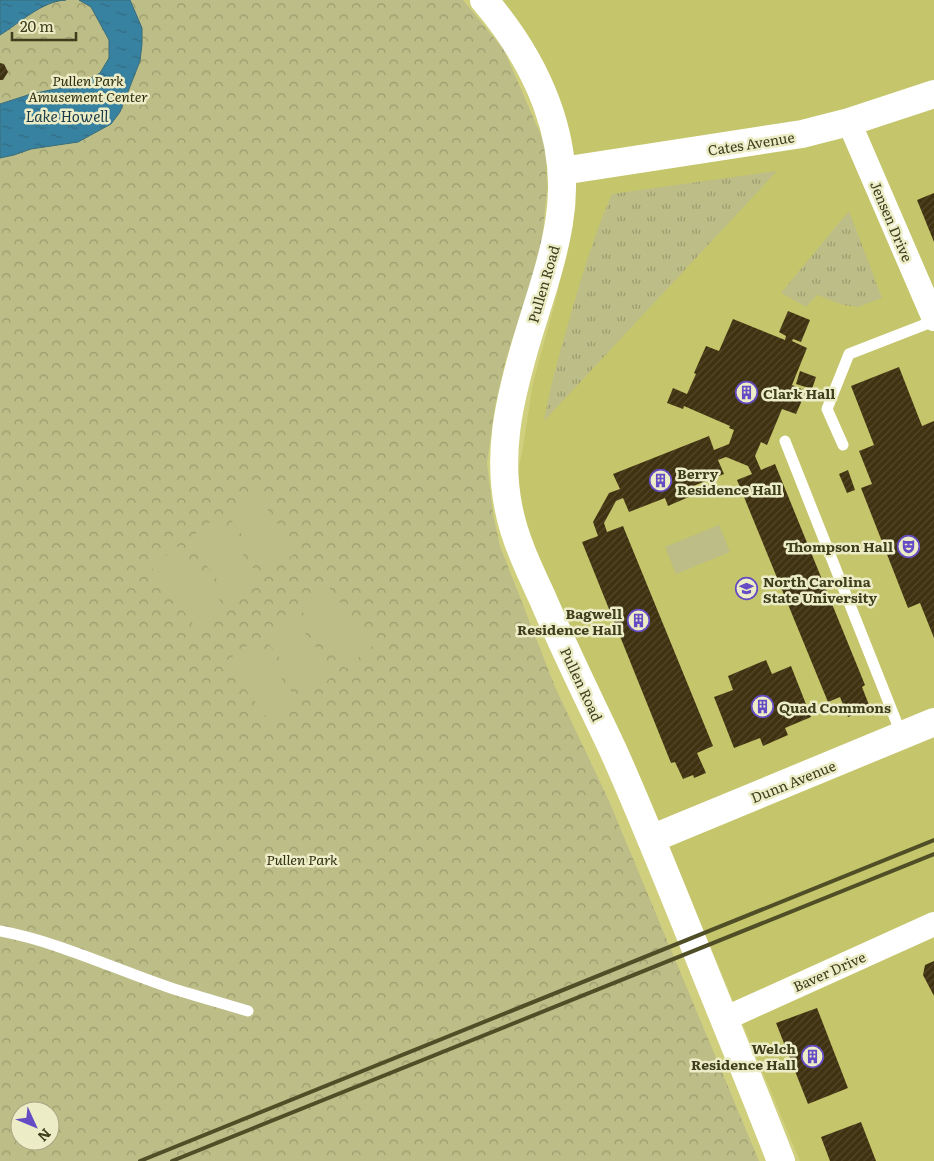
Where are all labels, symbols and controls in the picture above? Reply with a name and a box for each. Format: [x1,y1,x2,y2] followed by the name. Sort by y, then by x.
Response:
[12,10,76,42] scale bar
[20,14,54,37] text: 20 m
[28,70,149,106] park label: Pullen Park Amusement Center
[25,104,109,127] water label: Lake Howell
[706,126,796,160] street label: Cates Avenue
[866,178,918,264] street label: Jensen Drive
[522,243,564,325] street label: Pullen Road
[735,381,759,405] building icon: Clark Hall
[763,383,835,403] place label: Clark Hall
[677,463,782,499] place label: Berry Residence Hall
[649,469,673,493] building icon: Berry Residence Hall
[897,534,921,558] theatre icon: Thompson Hall
[785,536,893,556] place label: Thompson Hall
[763,571,878,607] place label: North Carolina State University
[735,577,759,601] school or university icon: North Carolina State University
[517,603,622,639] place label: Bagwell Residence Hall
[626,609,650,633] building icon: Bagwell Residence Hall
[556,644,608,725] street label: Pullen Road
[751,695,775,719] building icon: Quad Commons
[779,697,891,717] place label: Quad Commons
[748,755,838,807] street label: Dunn Avenue
[266,849,338,869] park label: Pullen Park
[790,946,868,996] street label: Baver Drive
[691,1038,796,1074] place label: Welch Residence Hall
[800,1044,824,1068] building icon: Welch Residence Hall
[10,1101,60,1151] north arrow
[34,1125,56,1147] text: N

